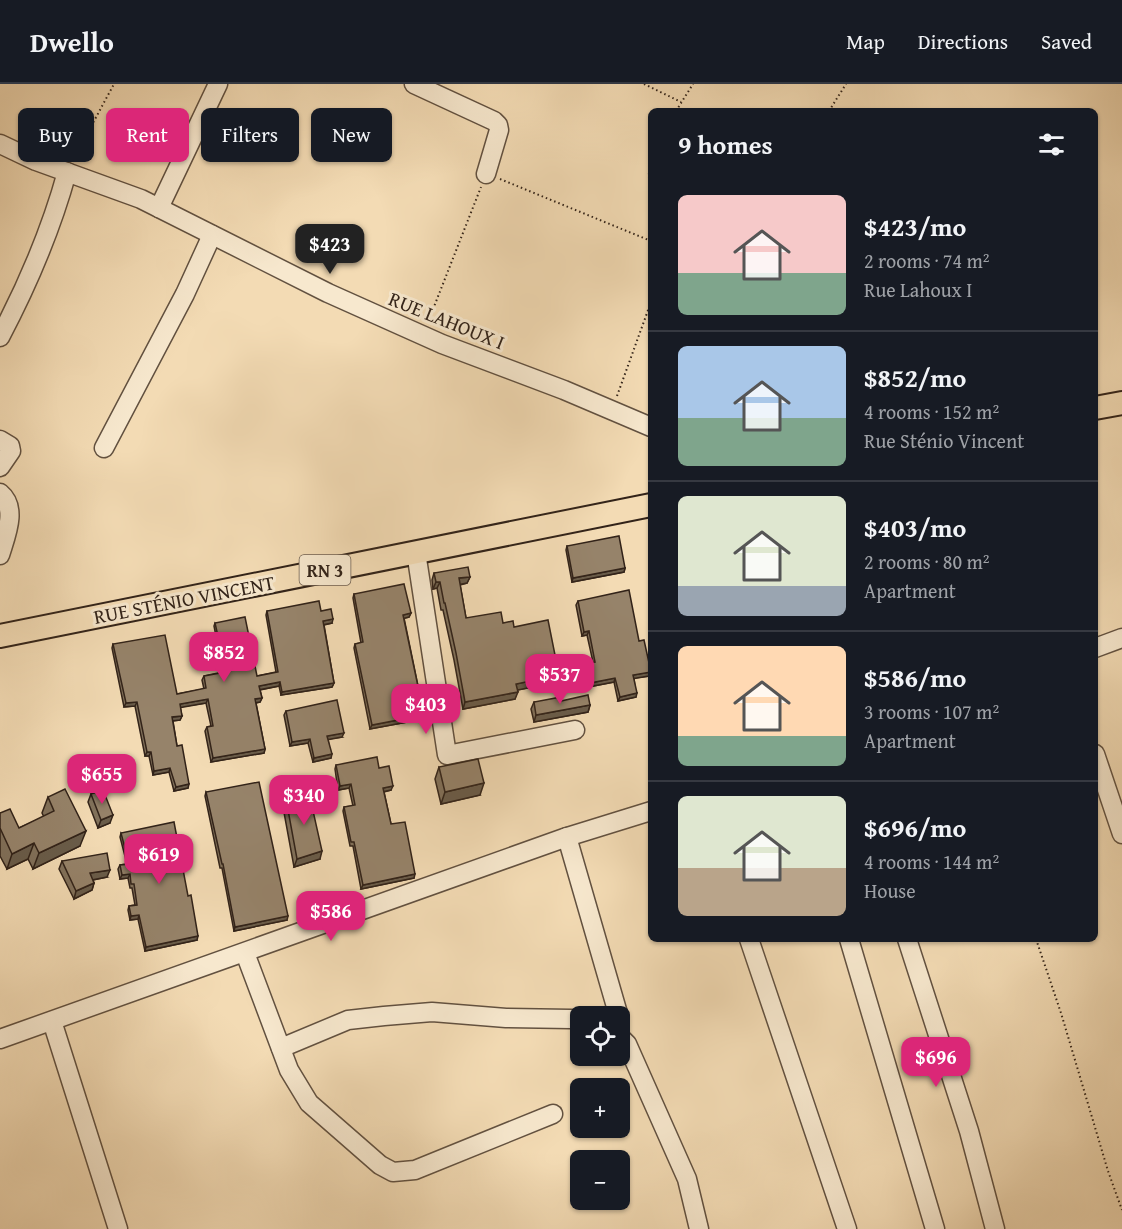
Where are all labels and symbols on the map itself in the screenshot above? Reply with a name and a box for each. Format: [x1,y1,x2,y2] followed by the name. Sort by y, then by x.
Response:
[294,224,366,275] pin: $423
[385,284,509,356] street label: RUE LAHOUX I
[300,555,350,585] road number: RN 3
[91,567,277,631] street label: RUE STÉNIO VINCENT
[188,632,260,683] pin: $852
[524,654,596,705] pin: $537
[390,684,462,735] pin: $403
[66,754,138,805] pin: $655
[268,775,340,826] pin: $340
[123,834,195,885] pin: $619
[295,891,367,942] pin: $586
[900,1037,972,1088] pin: $696

